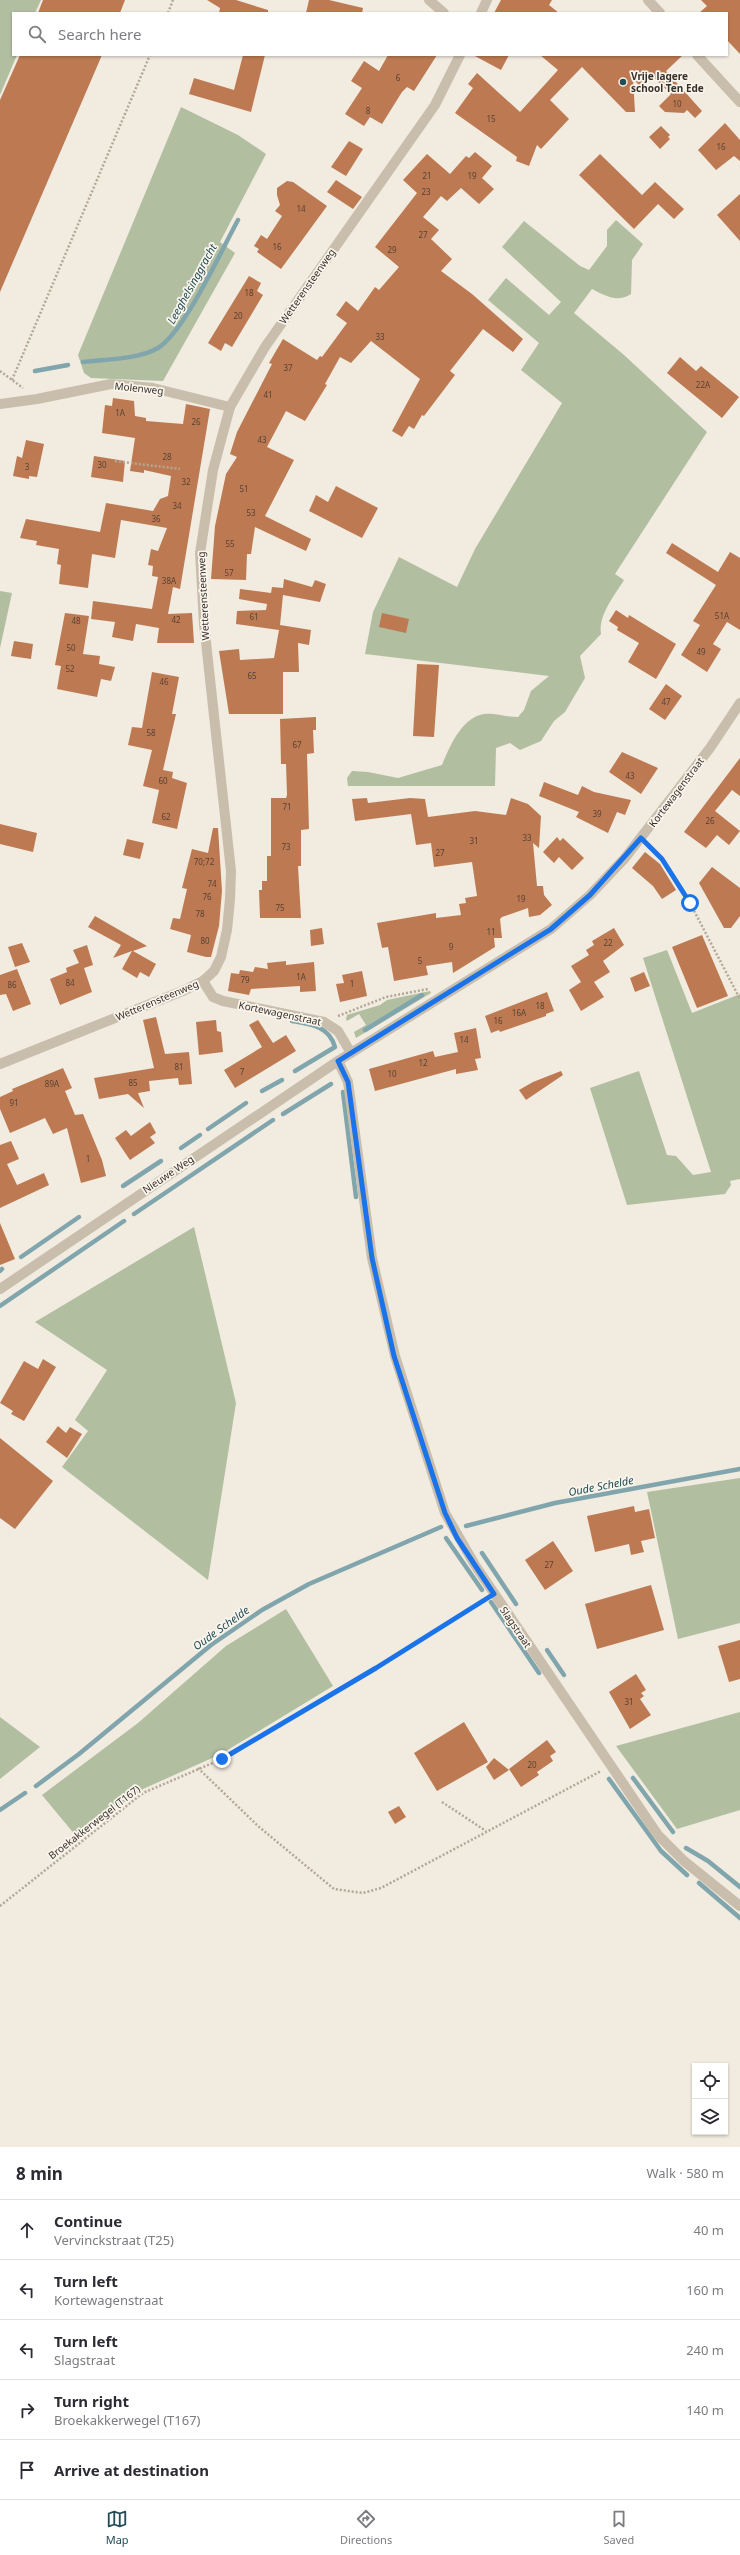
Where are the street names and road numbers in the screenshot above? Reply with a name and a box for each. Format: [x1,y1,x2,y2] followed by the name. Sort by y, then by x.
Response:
[276,246,338,326] street label: Wetterensteenweg
[114,378,164,398] street label: Molenweg
[194,551,212,641] street label: Wetterensteenweg
[645,754,707,830] street label: Kortewagenstraat
[113,976,201,1024] street label: Wetterensteenweg
[237,997,323,1029] street label: Kortewagenstraat
[140,1152,196,1196] street label: Nieuwe Weg
[497,1604,535,1651] street label: Slagstraat
[45,1782,143,1862] street label: Broekakkerwegel (T167)

